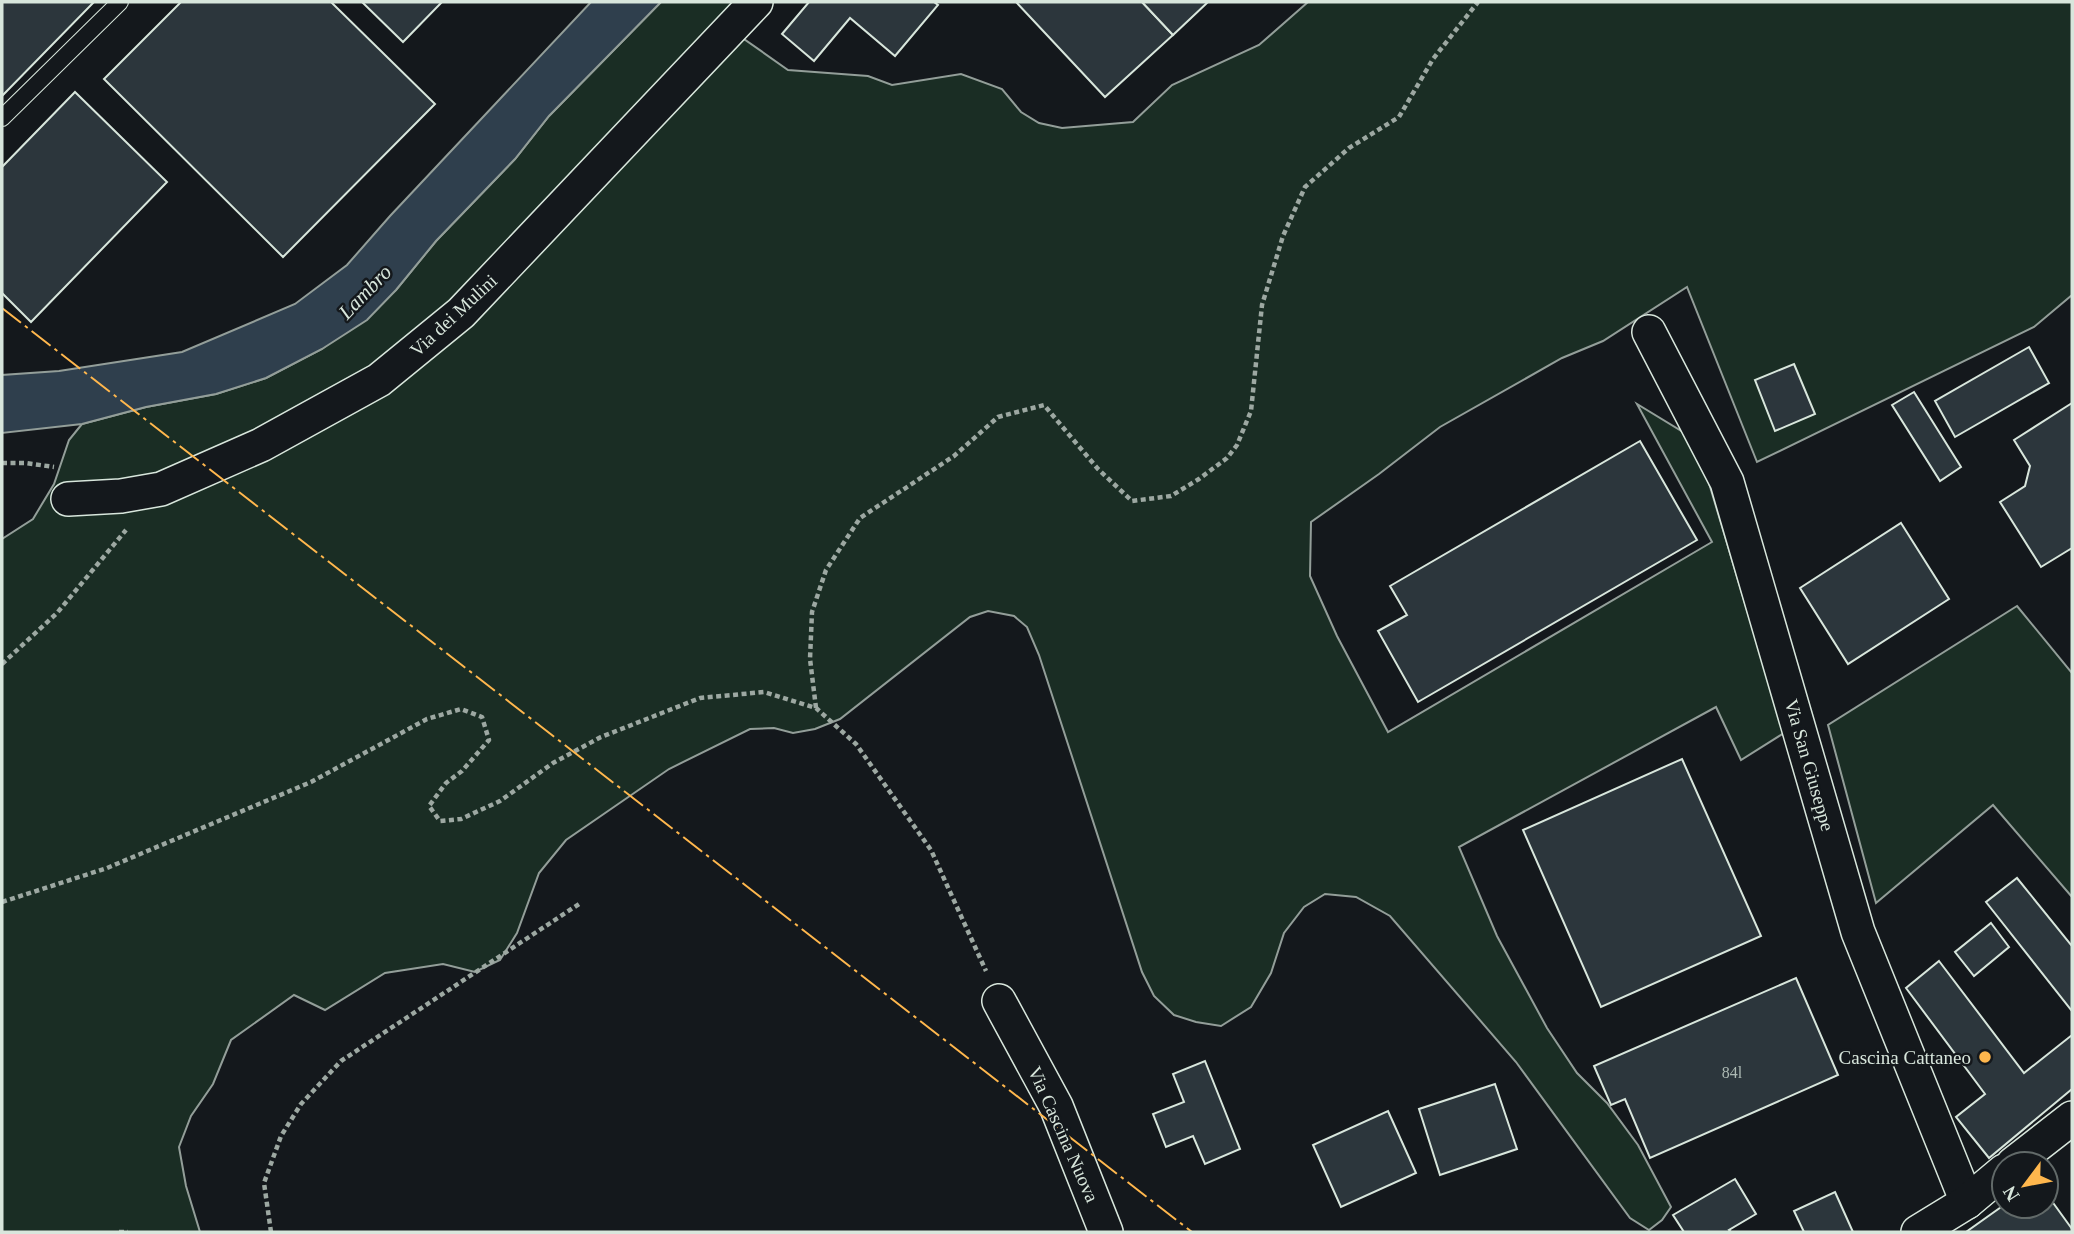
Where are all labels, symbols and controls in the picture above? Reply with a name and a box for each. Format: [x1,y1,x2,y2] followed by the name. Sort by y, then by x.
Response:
[333,260,396,325] water label: Lambro
[406,270,501,361] street label: Via dei Mulini
[1781,697,1838,833] street label: Via San Giuseppe
[1839,1047,1971,1068] place label: Cascina Cattaneo
[1977,1049,1993,1065] marker: Cascina Cattaneo
[1024,1063,1103,1206] street label: Via Cascina Nuova
[1722,1064,1743,1081] house number: 84l
[1990,1150,2060,1220] north arrow
[1998,1182,2024,1205] text: N

